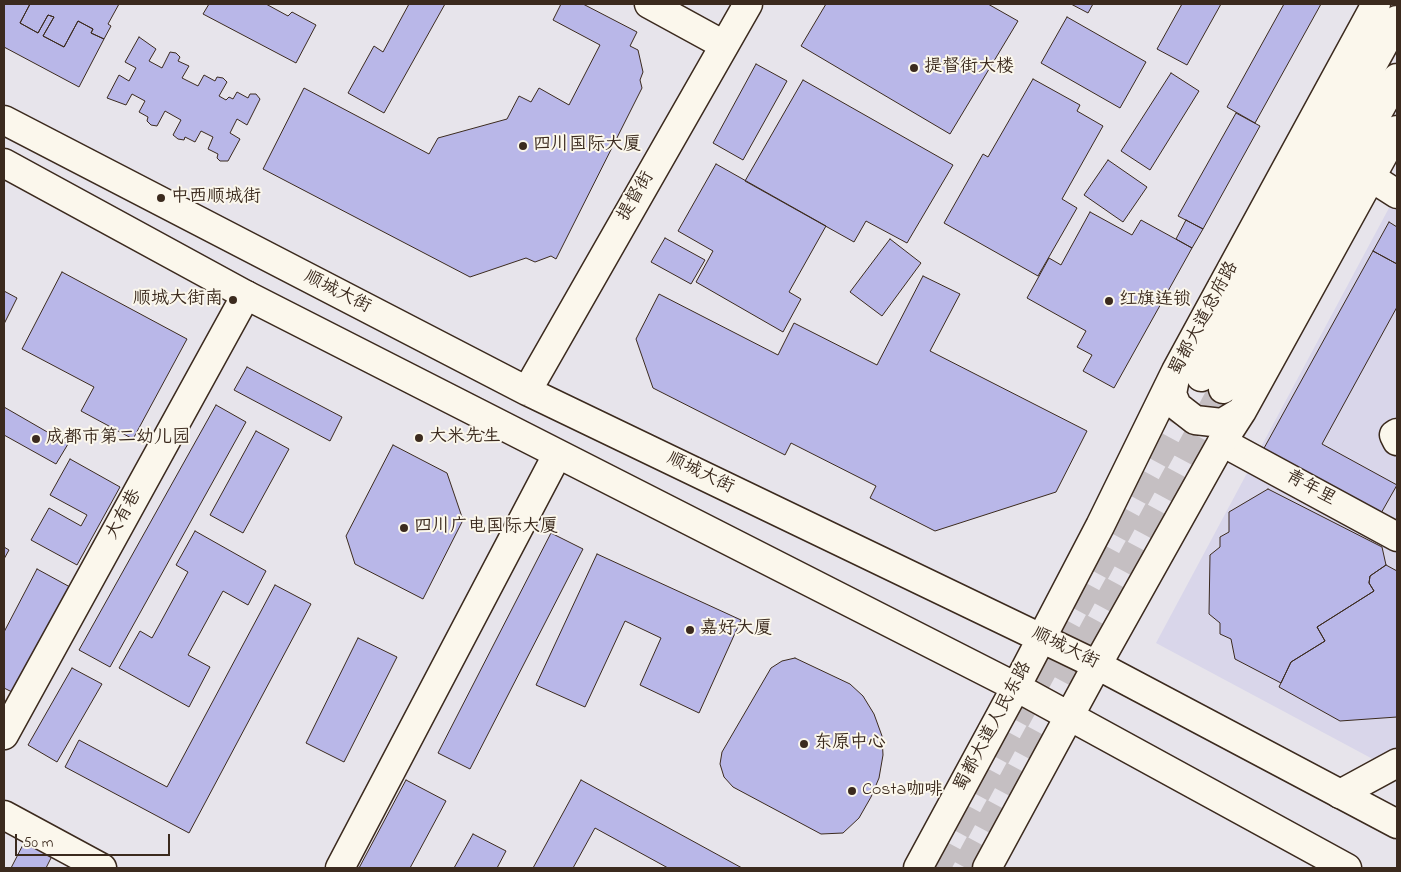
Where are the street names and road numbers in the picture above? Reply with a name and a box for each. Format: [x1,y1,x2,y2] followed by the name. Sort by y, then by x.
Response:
[614,168,660,226] street label: 提督街
[1166,258,1244,380] street label: 蜀都大道总府路
[300,267,374,319] street label: 顺城大街
[663,449,737,499] street label: 顺城大街
[1281,466,1339,512] street label: 青年里
[102,486,148,544] street label: 大有巷
[1028,624,1102,674] street label: 顺城大街
[951,658,1037,796] street label: 蜀都大道人民东路

